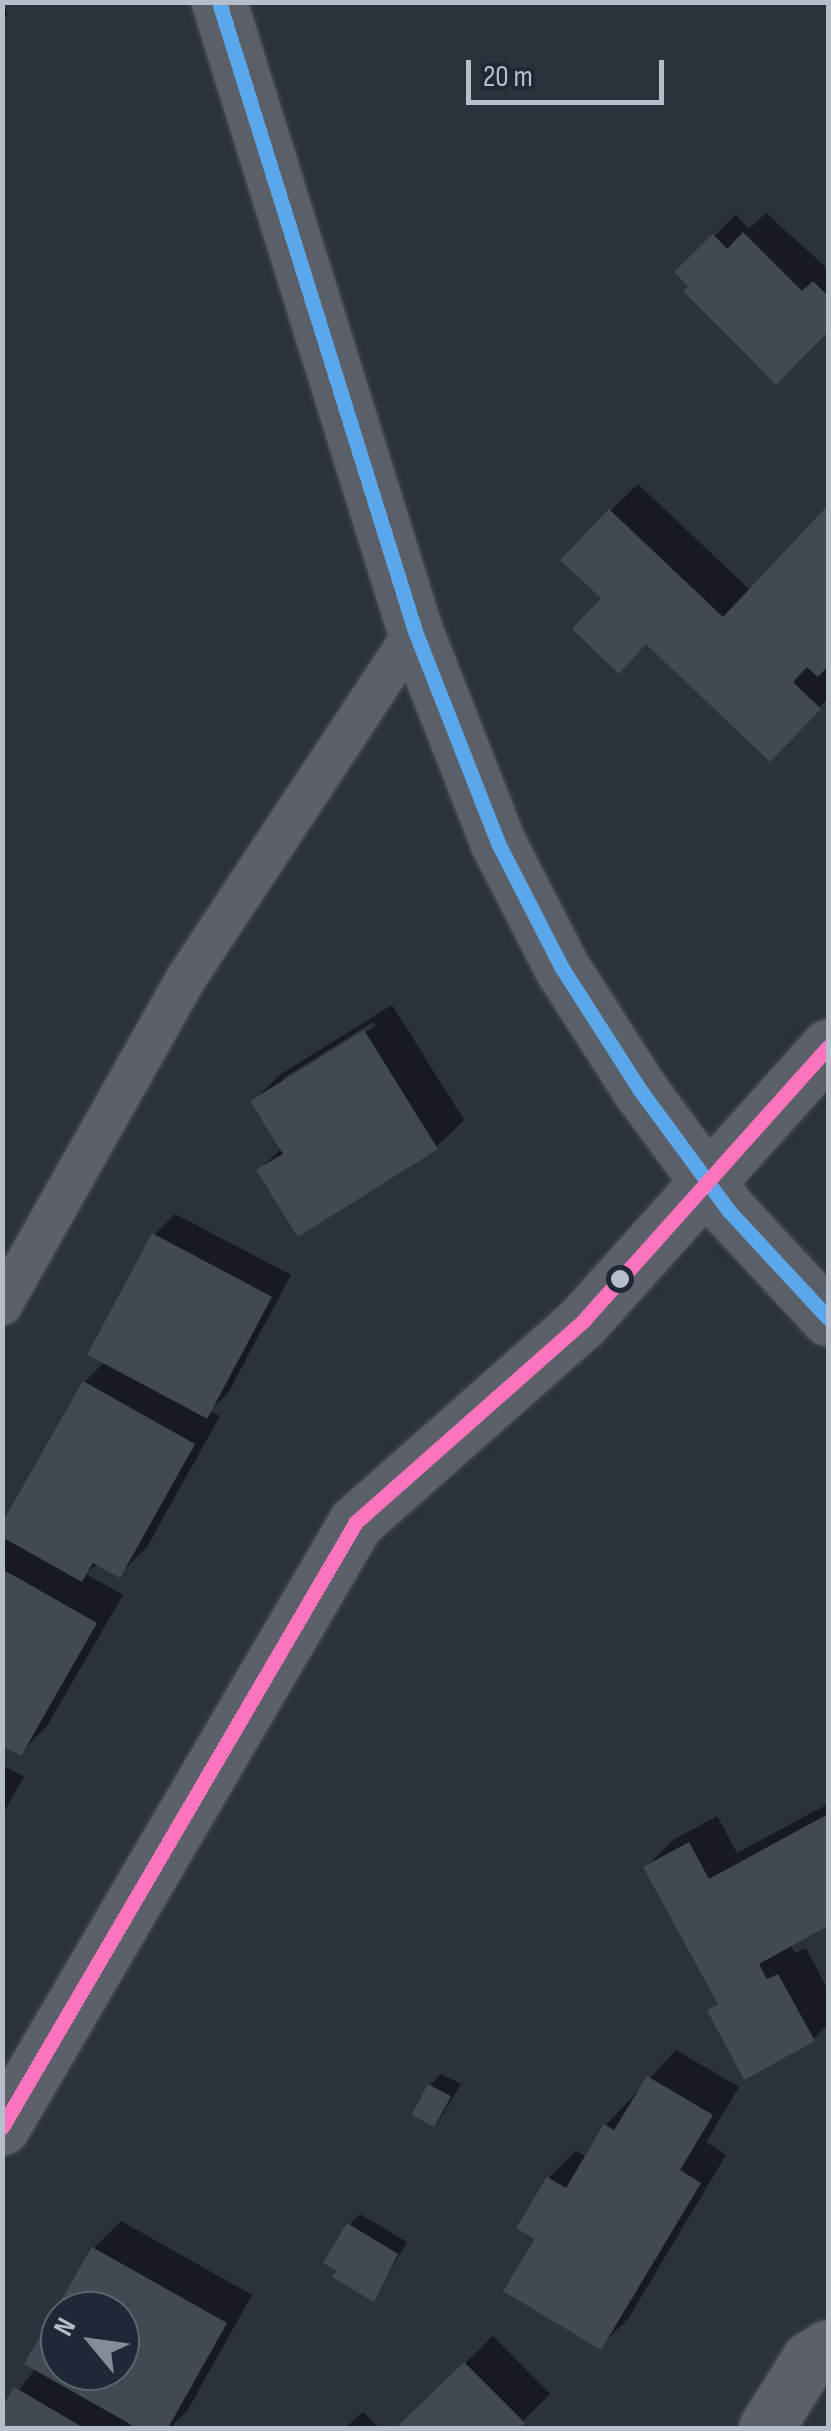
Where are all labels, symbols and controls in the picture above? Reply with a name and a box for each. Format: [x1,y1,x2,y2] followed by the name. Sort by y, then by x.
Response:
[471,40,668,102] scale bar
[483,59,533,95] text: 20 m
[610,1269,630,1289] unlabelled marker
[40,2291,140,2391] north arrow
[47,2313,83,2342] text: N

